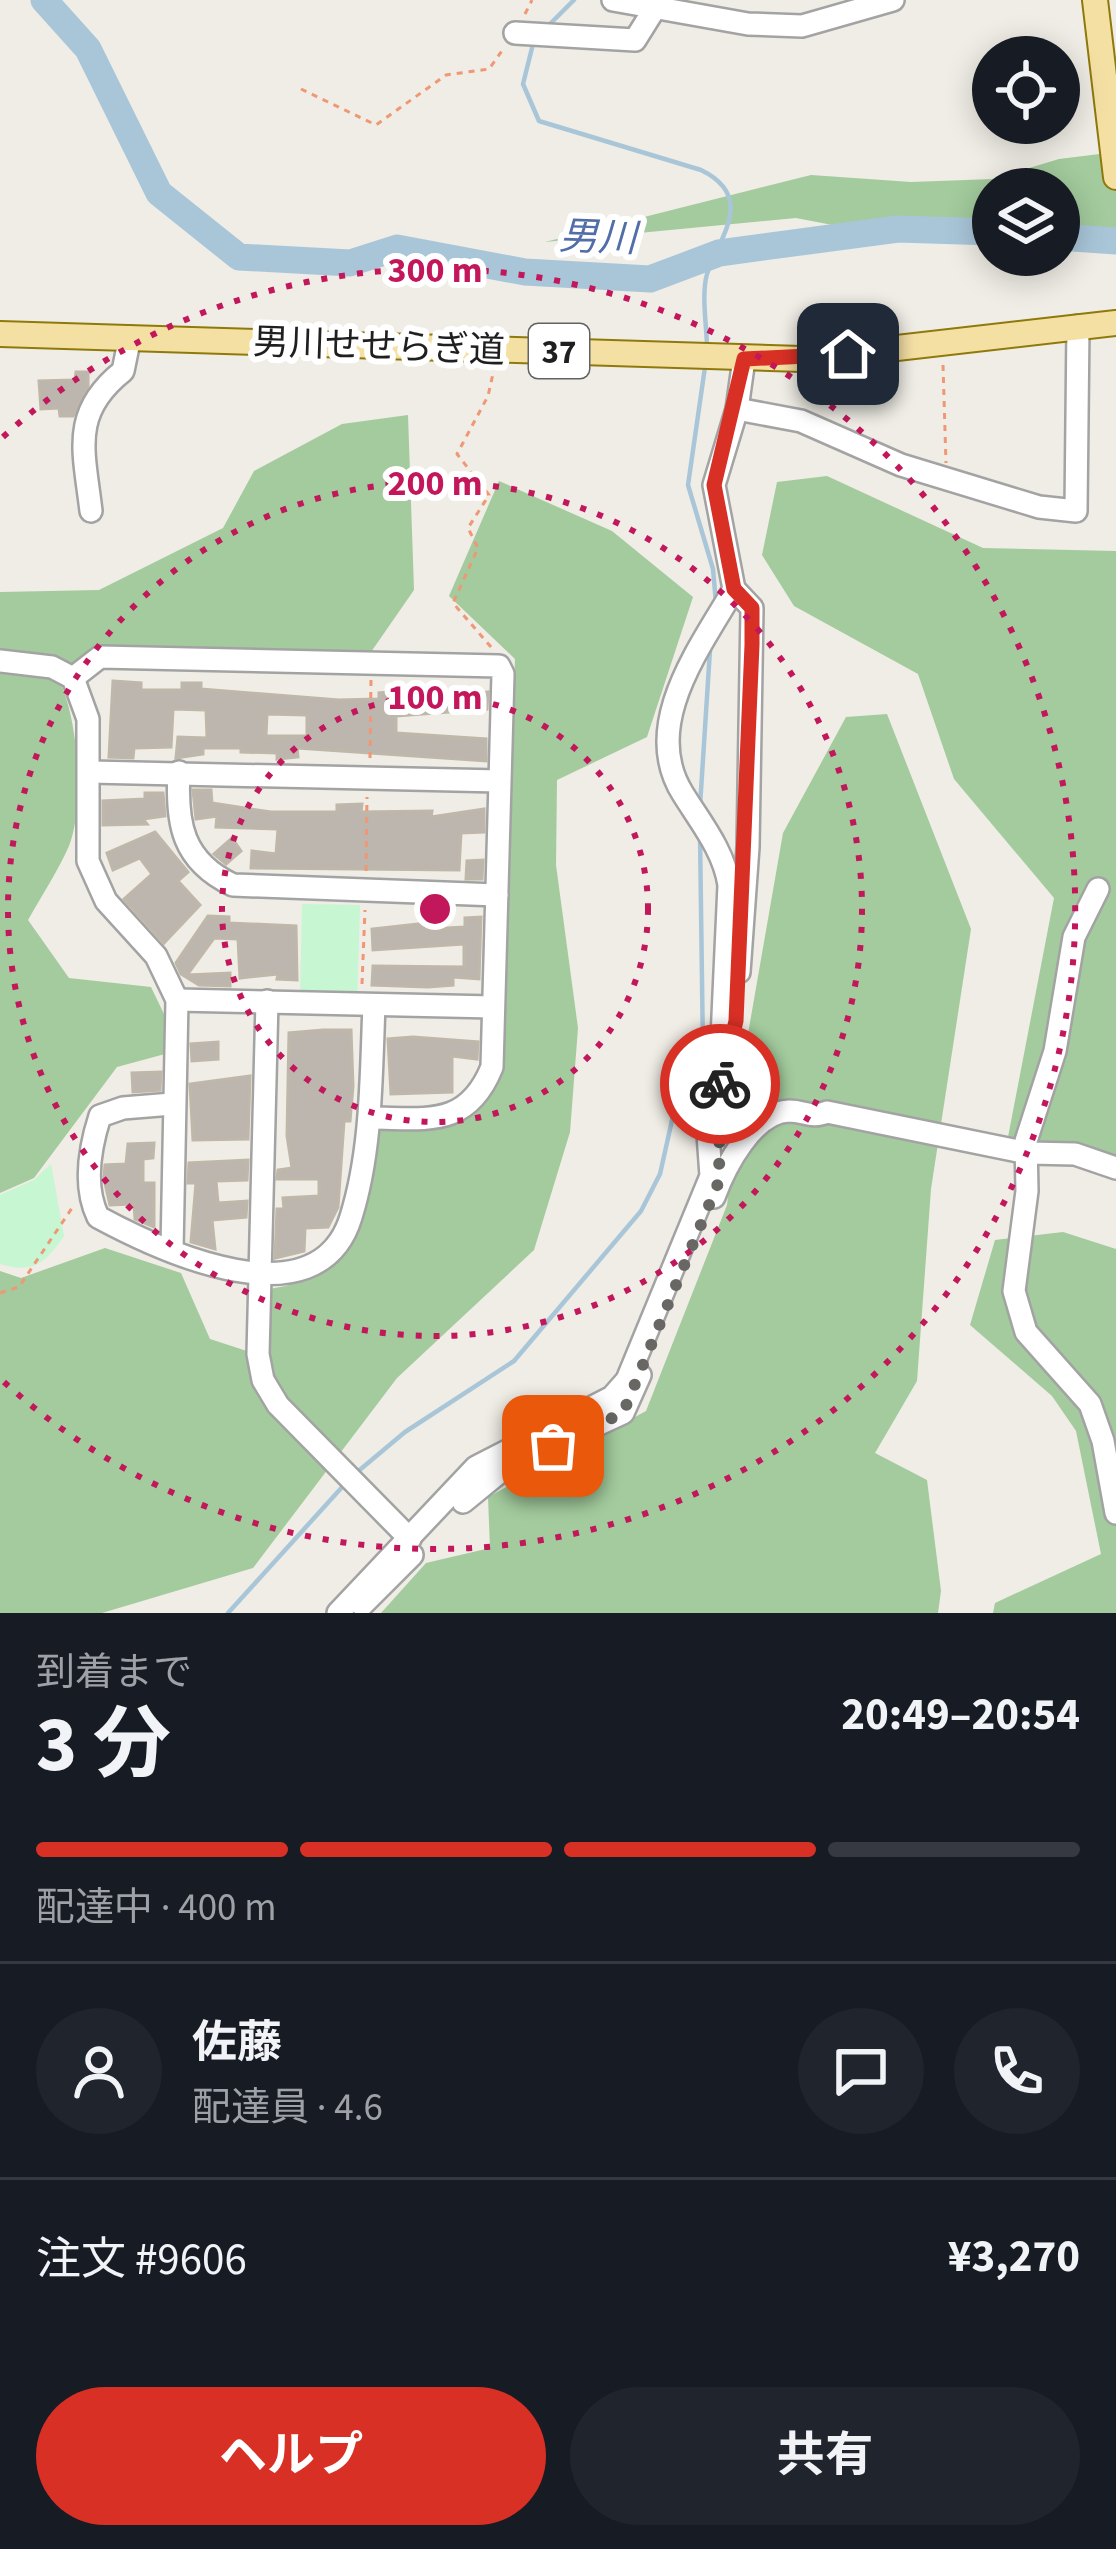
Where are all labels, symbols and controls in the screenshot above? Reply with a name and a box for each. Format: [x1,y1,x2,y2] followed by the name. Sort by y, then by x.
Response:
[972,36,1080,276] map controls
[972,36,1080,144] button: locate
[972,168,1080,276] button: layers
[558,209,642,267] water label: 男川
[387,245,483,296] text: 300 m
[797,303,899,405] pin
[252,317,506,376] street label: 男川せせらぎ道
[815,321,881,387] icon: home
[529,324,589,378] road number: 37
[387,458,483,509] text: 200 m
[387,672,483,723] text: 100 m
[414,888,456,930] centre of rings
[660,1024,780,1144] courier
[687,1051,753,1117] icon: bike
[502,1395,604,1497] pin
[520,1413,586,1479] icon: bag
[36,1645,192,1701] text: 到着まで
[841,1683,1080,1747] text: 20:49–20:54
[36,1690,171,1801] text: 3 分
[36,1880,277,1936] text: 配達中 · 400 m
[36,2008,162,2134] button: person
[798,2008,924,2134] button: chat
[954,2008,1080,2134] button: phone
[192,2011,282,2075] text: 佐藤
[192,2080,383,2136] text: 配達員 · 4.6
[948,2225,1080,2289] text: ¥3,270
[36,2228,247,2292] text: 注文 #9606
[36,2387,546,2525] button: ヘルプ
[570,2387,1080,2525] button: 共有

